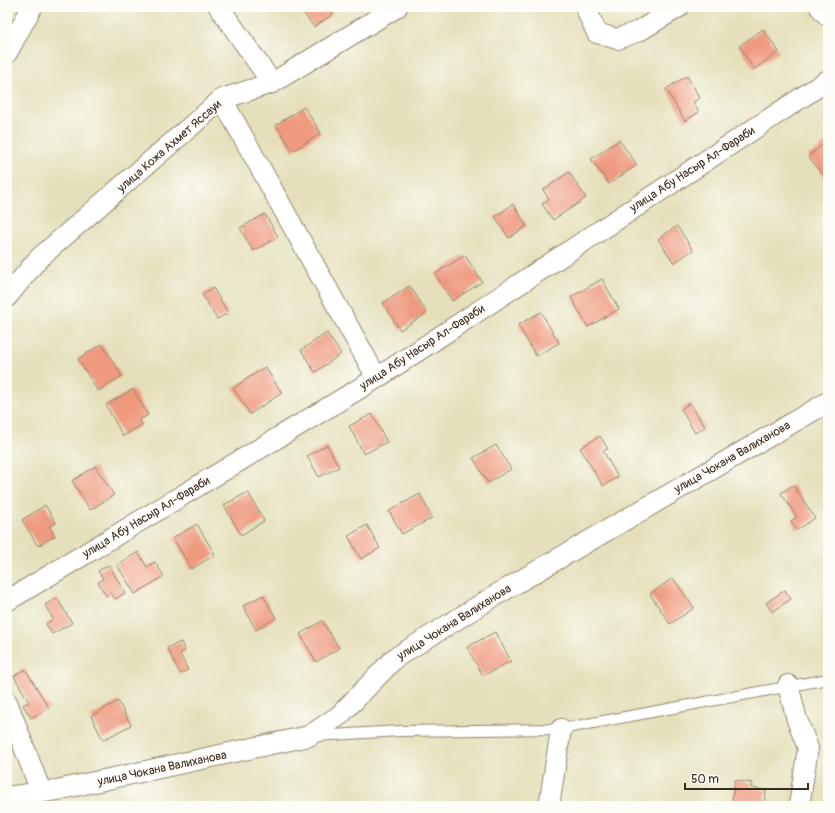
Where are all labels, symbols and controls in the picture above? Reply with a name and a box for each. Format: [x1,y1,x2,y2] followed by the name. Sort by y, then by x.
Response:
[113,97,225,196] street label: улица Кожа Ахмет Яссауи
[626,123,758,216] street label: улица Абу Насыр Ал-Фараби
[356,301,488,394] street label: улица Абу Насыр Ал-Фараби
[671,418,793,497] street label: улица Чокана Валиханова
[79,473,213,562] street label: улица Абу Насыр Ал-Фараби
[394,581,514,664] street label: улица Чокана Валиханова
[95,747,228,790] street label: улица Чокана Валиханова
[685,765,808,791] scale bar
[691,772,719,787] text: 50 m

